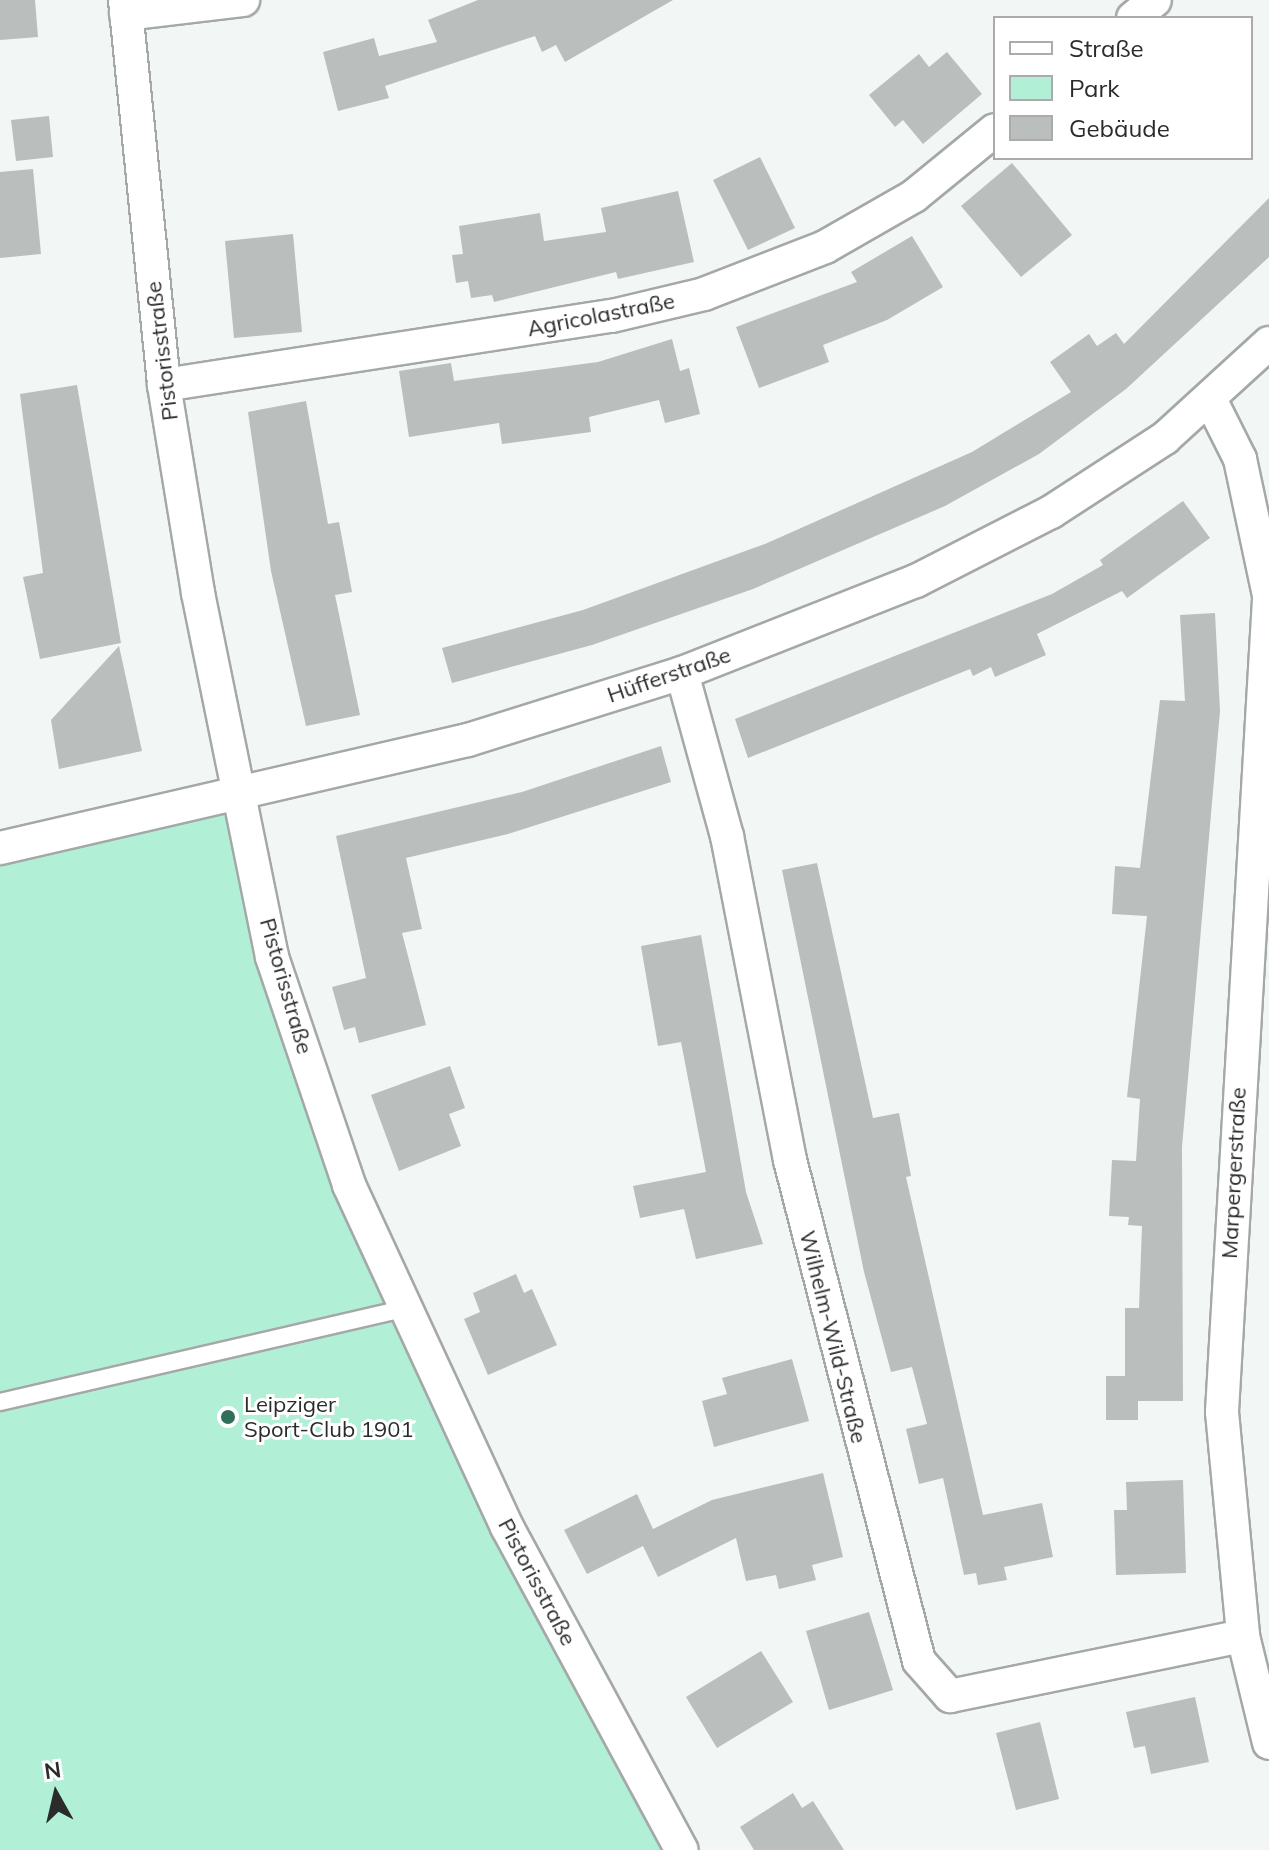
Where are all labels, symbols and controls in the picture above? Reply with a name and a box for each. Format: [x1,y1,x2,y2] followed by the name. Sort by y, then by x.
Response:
[993,16,1253,160] legend
[1069,33,1144,63] text: Straße
[1069,73,1120,103] text: Park
[1069,113,1170,143] text: Gebäude
[140,280,184,422] street label: Pistorisstraße
[525,288,677,342] street label: Agricolastraße
[604,642,734,708] street label: Hüfferstraße
[254,915,318,1057] street label: Pistorisstraße
[1216,1087,1252,1259] street label: Marpergerstraße
[794,1228,872,1446] street label: Wilhelm-Wild-Straße
[244,1391,414,1442] place label: Leipziger Sport-Club 1901
[219,1408,237,1426] marker: Leipziger Sport-Club 1901
[492,1514,582,1650] street label: Pistorisstraße
[16,1754,96,1834] north arrow
[42,1755,63,1785] text: N

